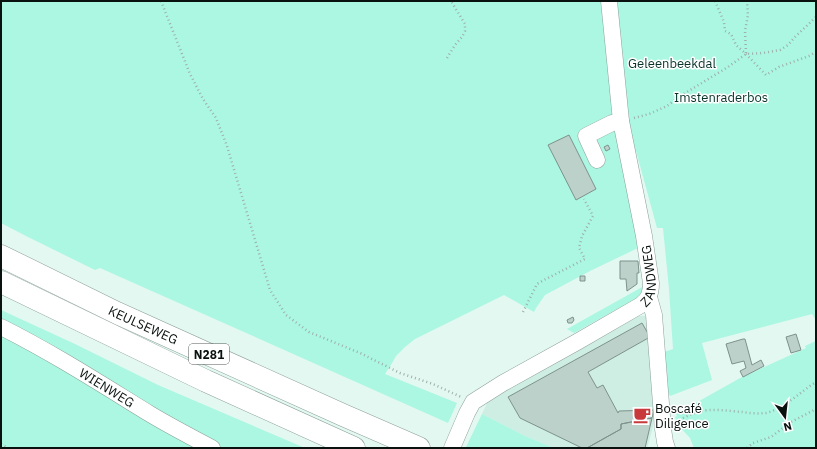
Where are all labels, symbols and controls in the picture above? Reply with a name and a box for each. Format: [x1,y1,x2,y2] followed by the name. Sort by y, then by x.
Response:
[628,55,716,72] park label: Geleenbeekdal
[674,89,768,106] park label: Imstenraderbos
[636,244,660,310] street label: ZANDWEG
[106,302,181,348] street label: KEULSEWEG
[189,344,229,364] road number: N281
[76,364,138,411] street label: WIENWEG
[765,397,805,437] north arrow
[655,400,709,432] place label: Boscafé Diligence
[632,405,652,425] cafe icon: Boscafé Diligence
[782,419,793,434] text: N

